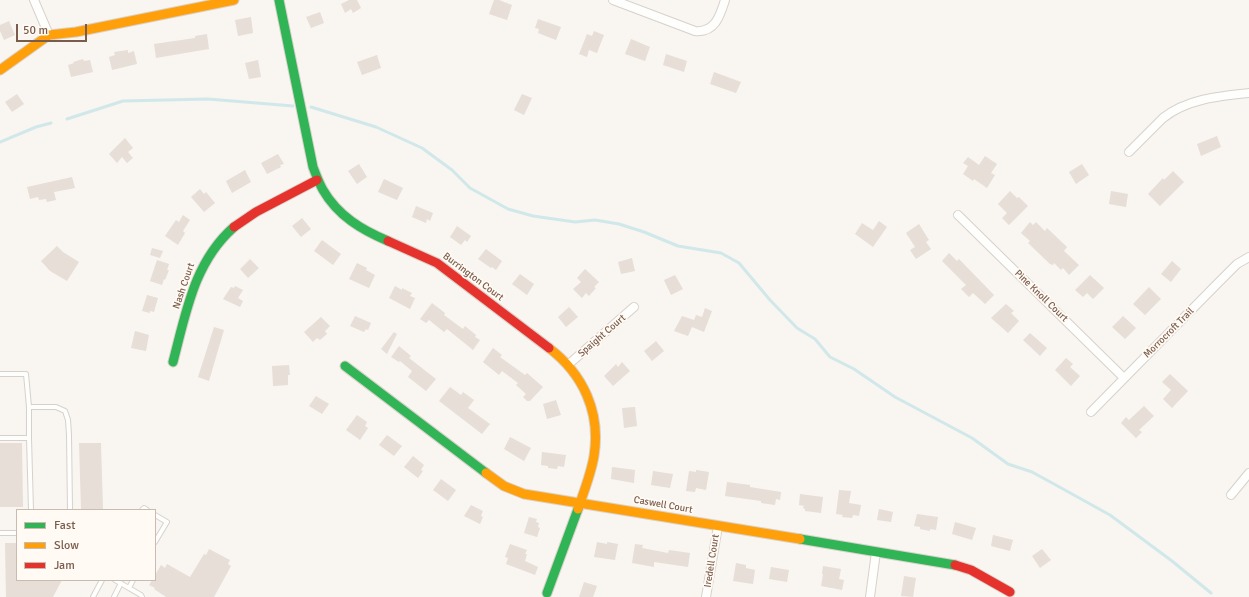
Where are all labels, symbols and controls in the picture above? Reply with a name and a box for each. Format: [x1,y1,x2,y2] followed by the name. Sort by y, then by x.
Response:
[18,16,89,42] scale bar
[23,23,48,38] text: 50 m
[440,250,506,304] street label: Burrington Court
[171,261,197,311] street label: Nash Court
[1012,267,1070,325] street label: Pine Knoll Court
[1141,305,1197,361] street label: Morrocroft Trail
[576,312,628,360] street label: Spaight Court
[633,494,693,516] street label: Caswell Court
[16,509,156,581] legend
[54,518,75,533] text: Fast
[702,534,722,588] street label: Iredell Court
[54,538,79,553] text: Slow
[54,558,75,573] text: Jam

